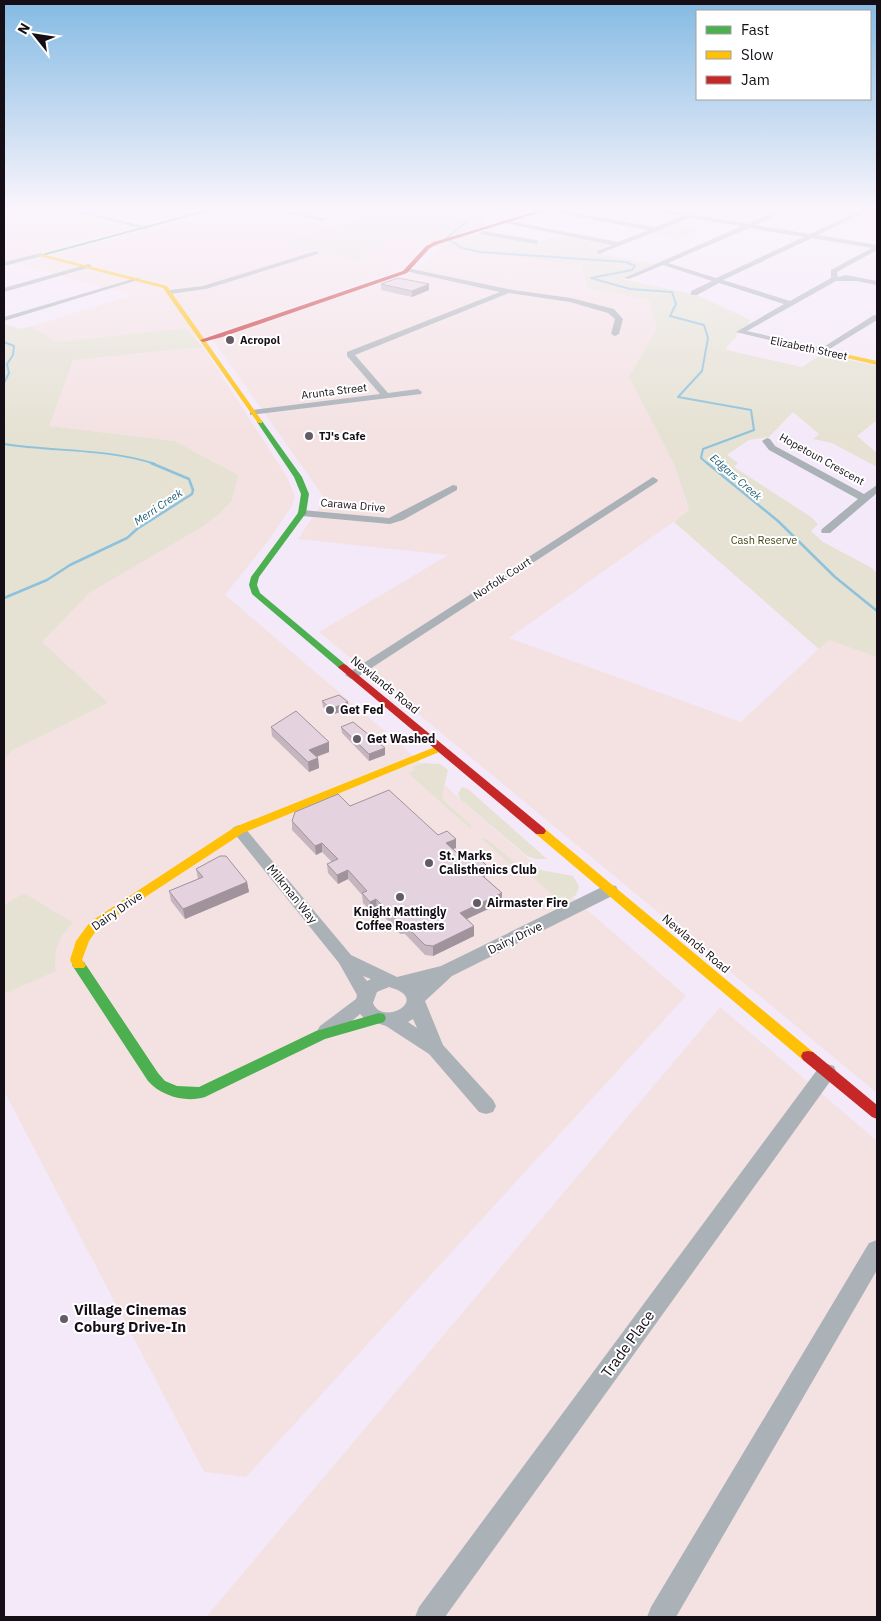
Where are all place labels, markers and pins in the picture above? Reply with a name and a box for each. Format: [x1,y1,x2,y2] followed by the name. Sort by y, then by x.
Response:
[240,333,281,347] place label: Acropol
[224,334,236,346] marker: Acropol
[319,429,366,443] place label: TJ's Cafe
[303,430,315,442] marker: TJ's Cafe
[340,702,383,717] place label: Get Fed
[324,704,336,716] marker: Get Fed
[367,731,435,746] place label: Get Washed
[351,733,363,745] marker: Get Washed
[439,848,537,877] place label: St. Marks Calisthenics Club
[423,857,435,869] marker: St. Marks Calisthenics Club
[394,891,406,903] marker: Knight Mattingly Coffee Roasters
[487,895,568,910] place label: Airmaster Fire
[471,897,483,909] marker: Airmaster Fire
[354,904,447,933] place label: Knight Mattingly Coffee Roasters
[74,1300,187,1336] place label: Village Cinemas Coburg Drive-In
[58,1313,70,1325] marker: Village Cinemas Coburg Drive-In

